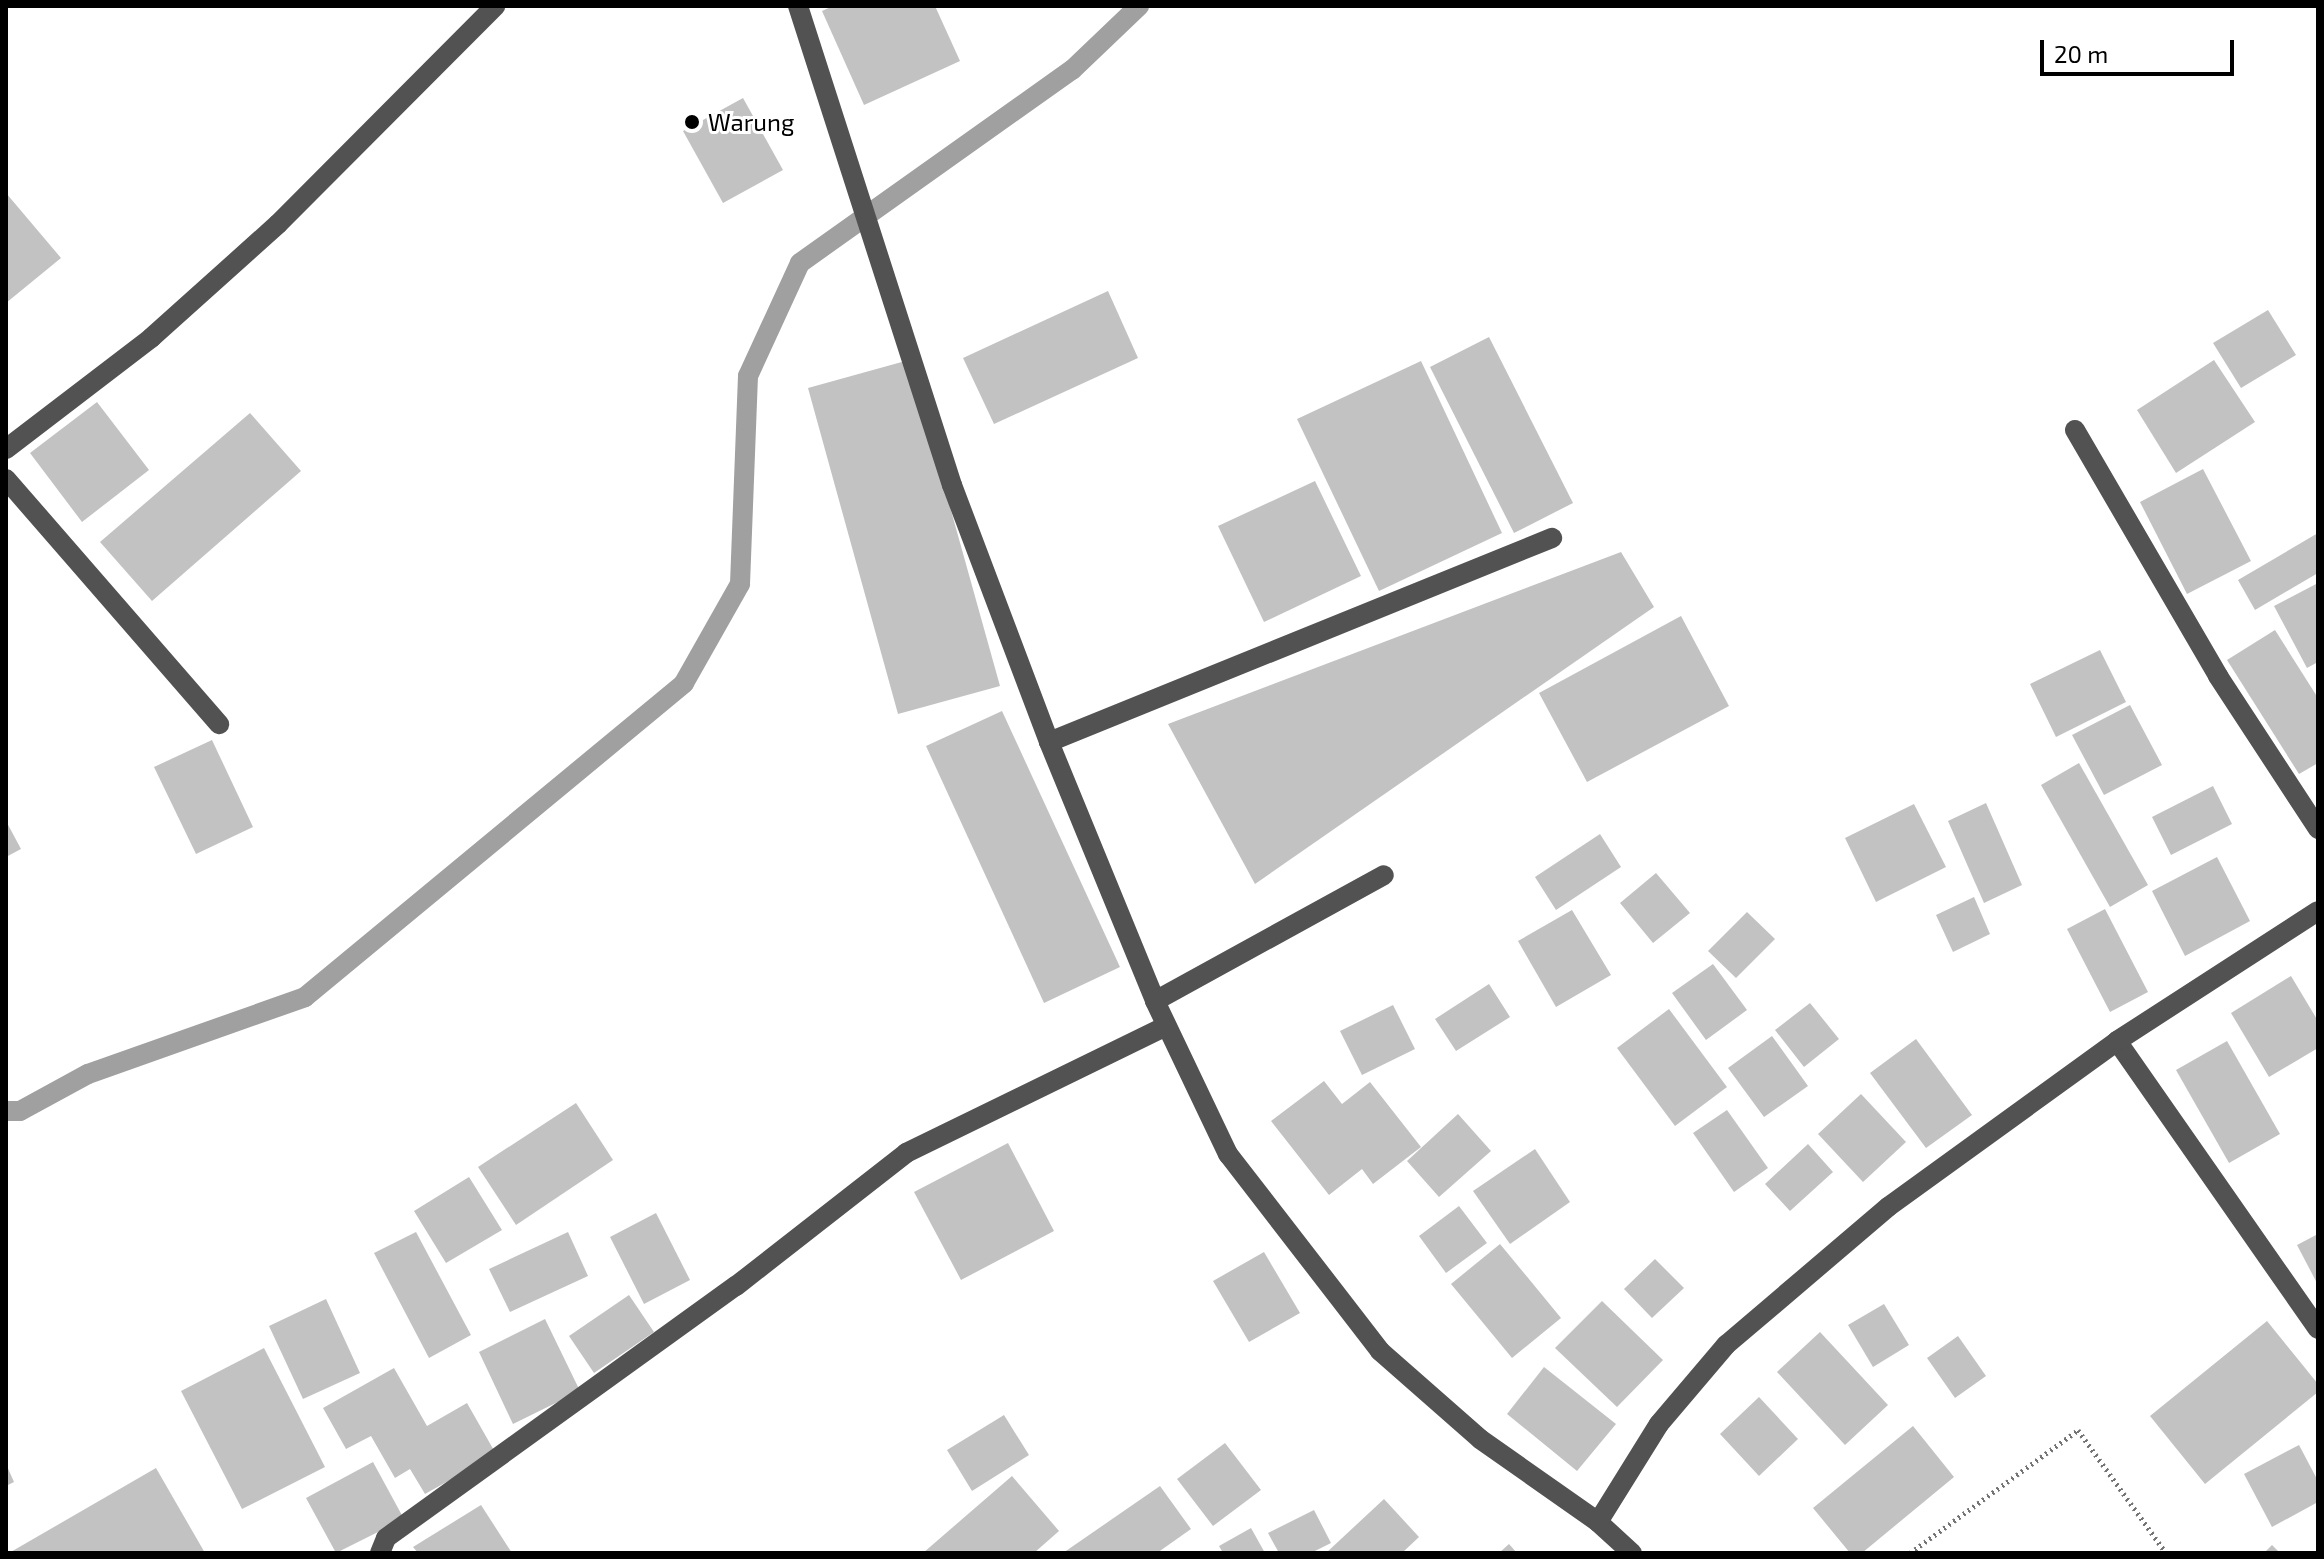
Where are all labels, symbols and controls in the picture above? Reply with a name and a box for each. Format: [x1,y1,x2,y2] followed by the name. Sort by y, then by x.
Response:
[2044,24,2238,74] scale bar
[2054,39,2108,68] text: 20 m
[708,108,794,136] place label: Warung
[683,113,701,131] marker: Warung

